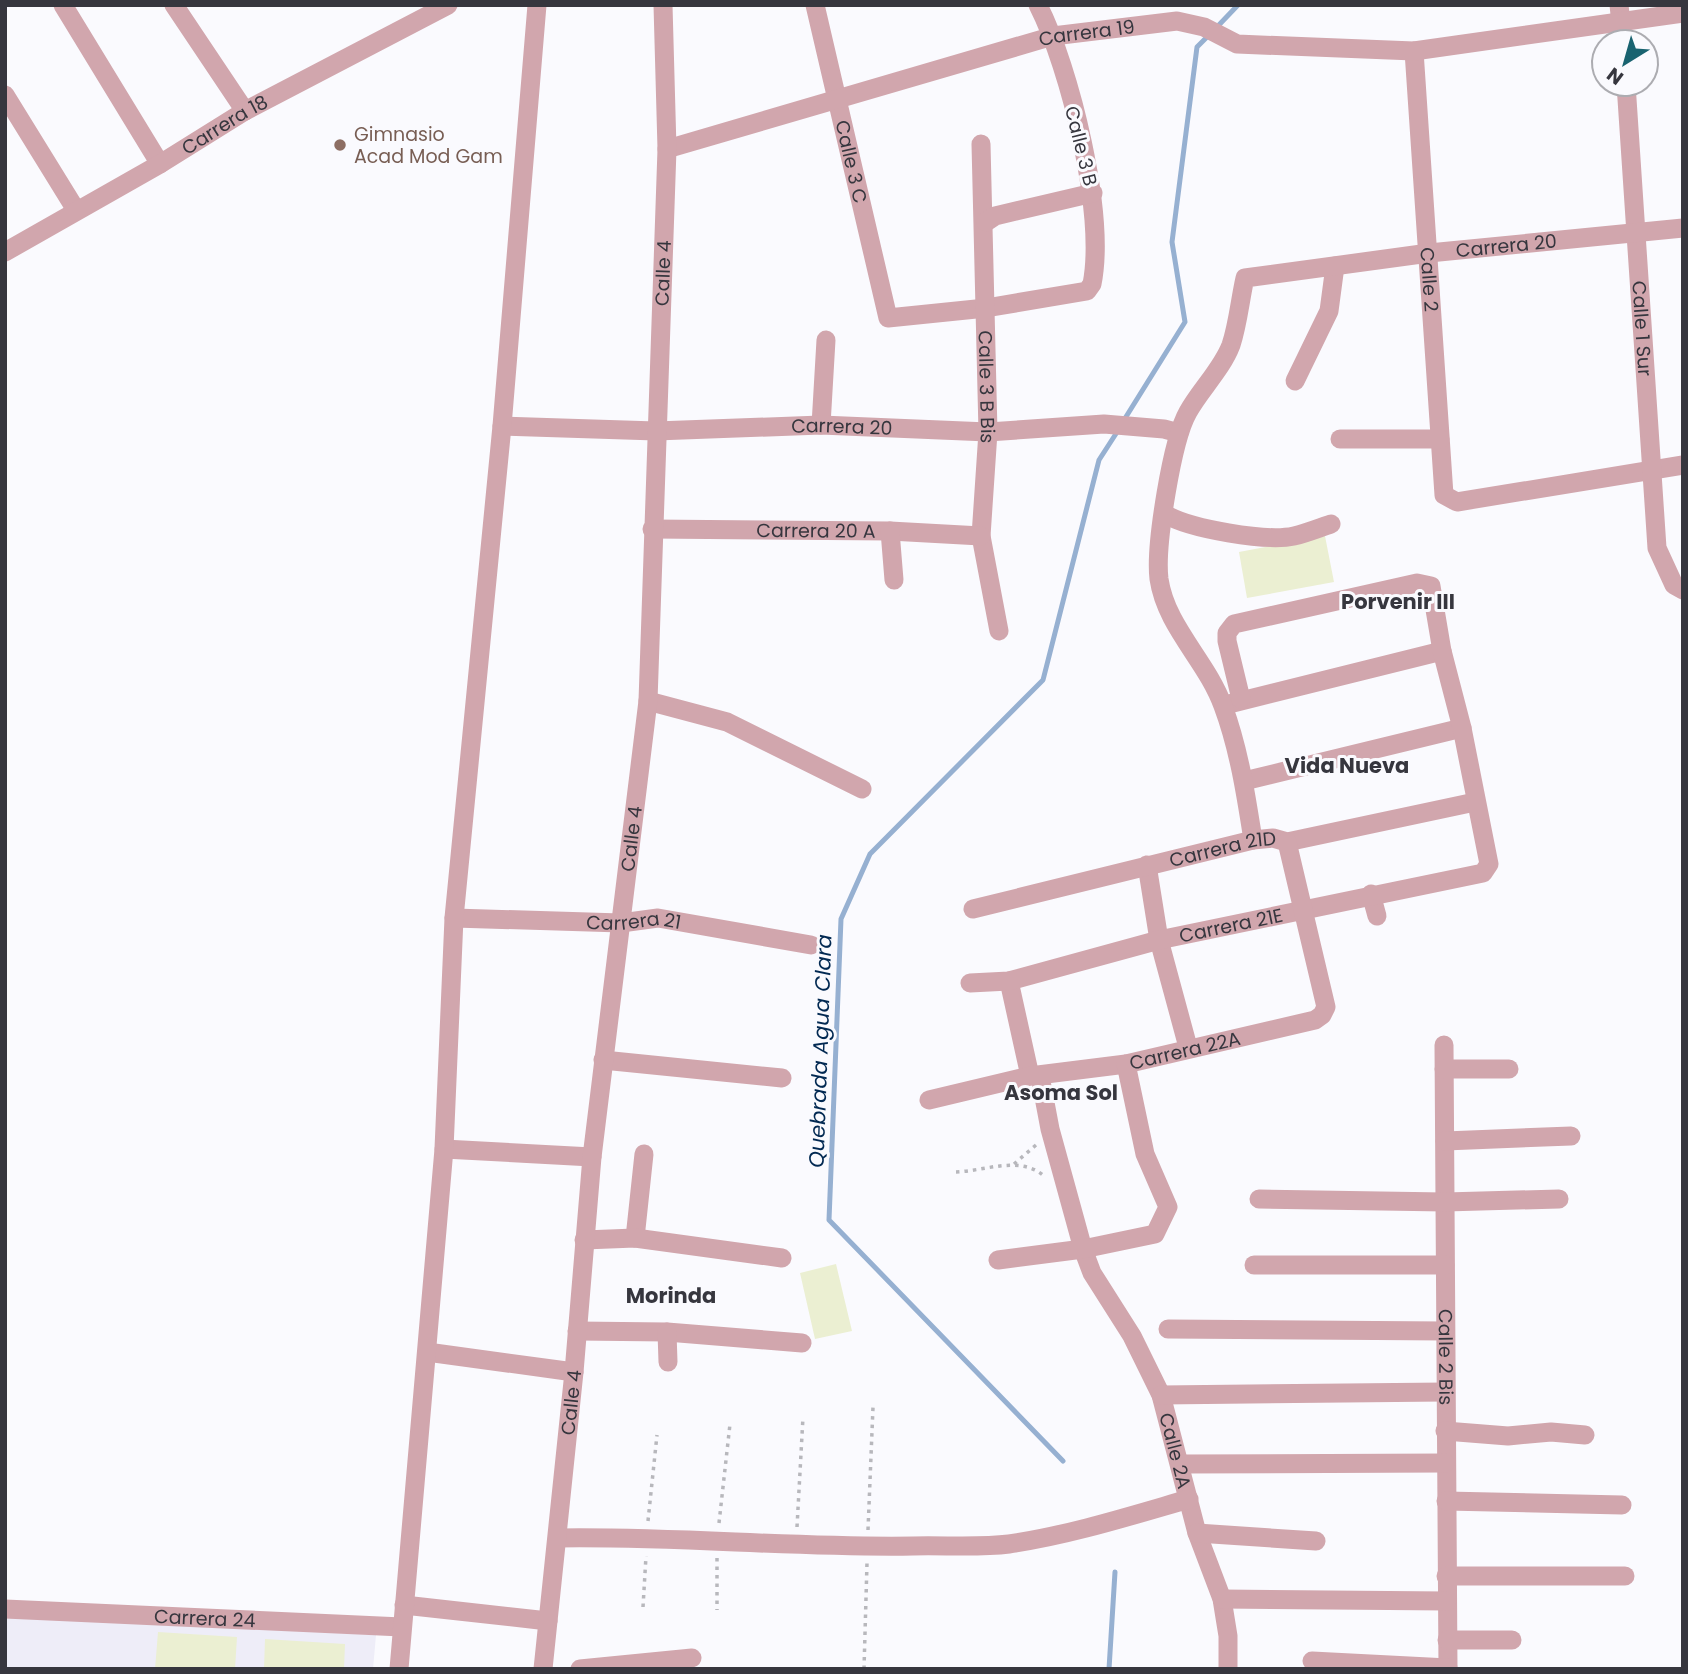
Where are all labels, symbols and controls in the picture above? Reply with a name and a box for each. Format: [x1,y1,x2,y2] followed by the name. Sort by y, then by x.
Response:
[1035,13,1136,53] street label: Carrera 19
[1590,28,1660,98] north arrow
[1601,61,1629,91] text: N
[176,88,272,161] street label: Carrera 18
[1058,103,1104,189] street label: Calle 3 B
[829,117,874,206] street label: Calle 3 C
[354,121,503,170] place label: Gimnasio Acad Mod Gam
[332,137,348,153] marker: Gimnasio Acad Mod Gam
[1455,227,1558,264] street label: Carrera 20
[648,240,677,306] street label: Calle 4
[1414,246,1445,313] street label: Calle 2
[1626,280,1659,377] street label: Calle 1 Sur
[972,330,1002,444] street label: Calle 3 B Bis
[791,411,893,441] street label: Carrera 20
[756,516,876,544] street label: Carrera 20 A
[1341,587,1455,616] district label: Porvenir III
[1285,751,1409,780] district label: Vida Nueva
[614,804,648,873] street label: Calle 4
[1166,824,1277,874] street label: Carrera 21D
[1177,901,1285,949] street label: Carrera 21E
[586,904,683,936] street label: Carrera 21
[801,934,839,1168] water label: Quebrada Agua Clara
[1127,1024,1243,1076] street label: Carrera 22A
[1004,1078,1118,1107] district label: Asoma Sol
[626,1281,716,1310] district label: Morinda
[1432,1309,1460,1405] street label: Calle 2 Bis
[554,1368,588,1437] street label: Calle 4
[1153,1410,1198,1492] street label: Calle 2A
[154,1602,256,1634] street label: Carrera 24

